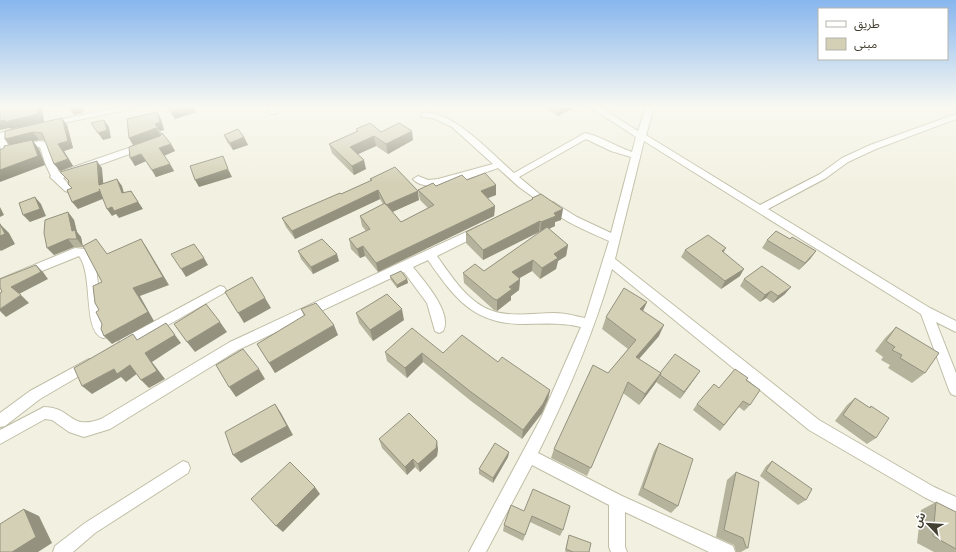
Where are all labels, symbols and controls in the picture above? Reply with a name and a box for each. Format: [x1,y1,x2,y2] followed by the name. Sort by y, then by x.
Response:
[818,8,948,60] legend
[854,15,880,32] text: طريق
[854,35,877,52] text: مبنى
[908,504,948,544] north arrow
[909,510,928,530] text: ش

